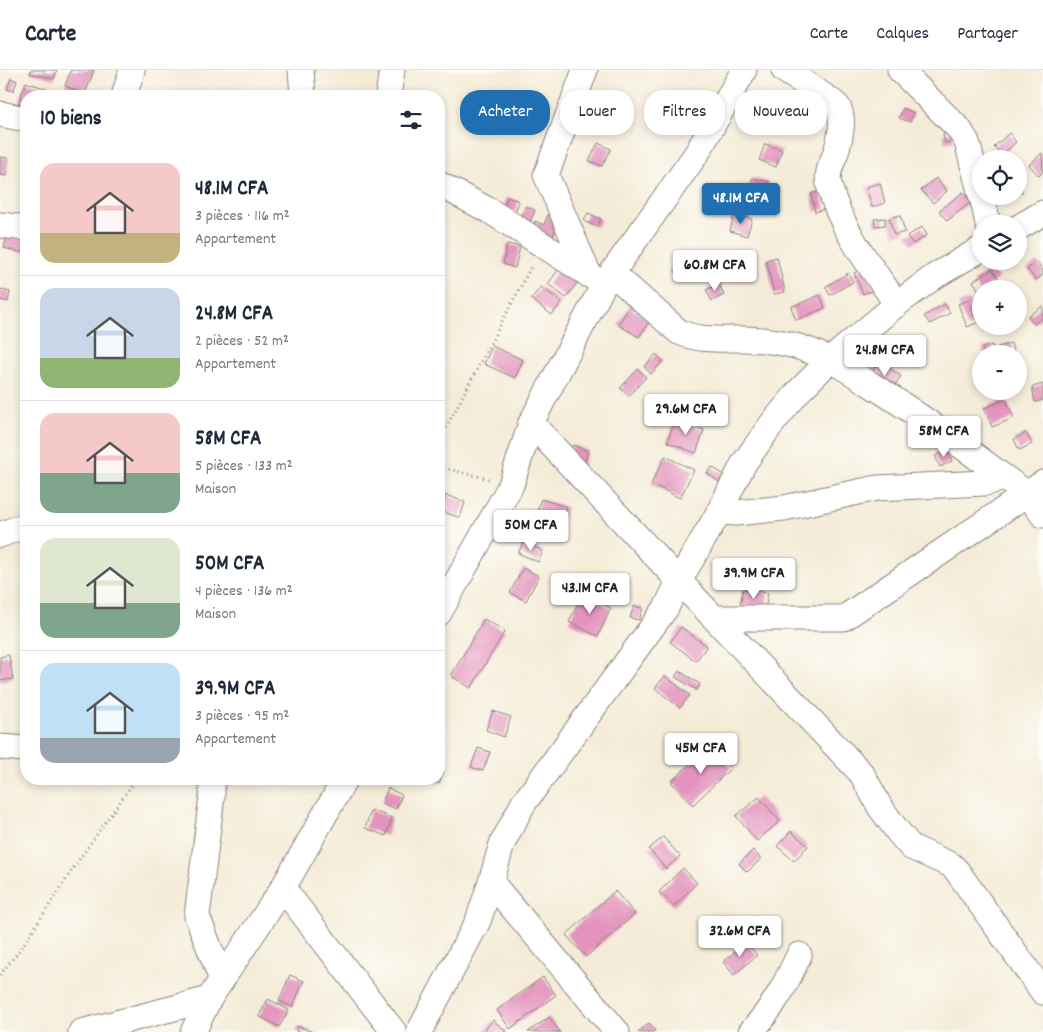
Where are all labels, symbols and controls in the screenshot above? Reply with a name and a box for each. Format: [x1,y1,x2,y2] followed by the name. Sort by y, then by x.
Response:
[25,18,76,52] text: Carte
[810,22,848,47] text: Carte
[876,22,929,47] text: Calques
[957,22,1018,47] text: Partager
[460,90,550,135] chip: Acheter
[560,90,634,135] chip: Louer
[644,90,725,135] chip: Filtres
[735,90,827,135] chip: Nouveau
[40,105,102,135] text: 10 biens
[397,106,425,134] icon: filters
[972,150,1027,400] map controls
[972,150,1027,205] button: locate
[195,175,269,205] text: 48.1M CFA
[684,182,798,225] pin: 48.1M CFA
[80,183,140,243] icon: home
[713,187,769,210] text: 48.1M CFA
[195,205,290,228] text: 3 pièces · 116 m²
[972,215,1027,270] button: layers
[195,228,276,251] text: Appartement
[658,250,772,292] pin: 60.8M CFA
[684,254,746,277] text: 60.8M CFA
[972,280,1027,335] button: +
[195,300,273,330] text: 24.8M CFA
[80,308,140,368] icon: home
[195,330,289,353] text: 2 pièces · 52 m²
[828,334,942,377] pin: 24.8M CFA
[855,339,915,362] text: 24.8M CFA
[972,345,1027,400] button: −
[195,353,276,376] text: Appartement
[629,394,743,436] pin: 29.6M CFA
[655,398,717,421] text: 29.6M CFA
[898,416,990,458] pin: 58M CFA
[919,420,969,443] text: 58M CFA
[195,425,261,455] text: 58M CFA
[80,433,140,493] icon: home
[195,455,293,478] text: 5 pièces · 133 m²
[195,478,236,501] text: Maison
[485,510,577,552] pin: 50M CFA
[505,514,557,537] text: 50M CFA
[195,550,265,580] text: 50M CFA
[80,558,140,618] icon: home
[697,558,811,600] pin: 39.9M CFA
[723,562,785,585] text: 39.9M CFA
[533,572,647,615] pin: 43.1M CFA
[562,577,618,600] text: 43.1M CFA
[195,580,293,603] text: 4 pièces · 136 m²
[195,603,236,626] text: Maison
[195,675,275,705] text: 39.9M CFA
[80,683,140,743] icon: home
[195,705,289,728] text: 3 pièces · 95 m²
[195,728,276,751] text: Appartement
[655,732,747,775] pin: 45M CFA
[676,737,726,760] text: 45M CFA
[683,916,797,958] pin: 32.6M CFA
[709,920,771,943] text: 32.6M CFA

